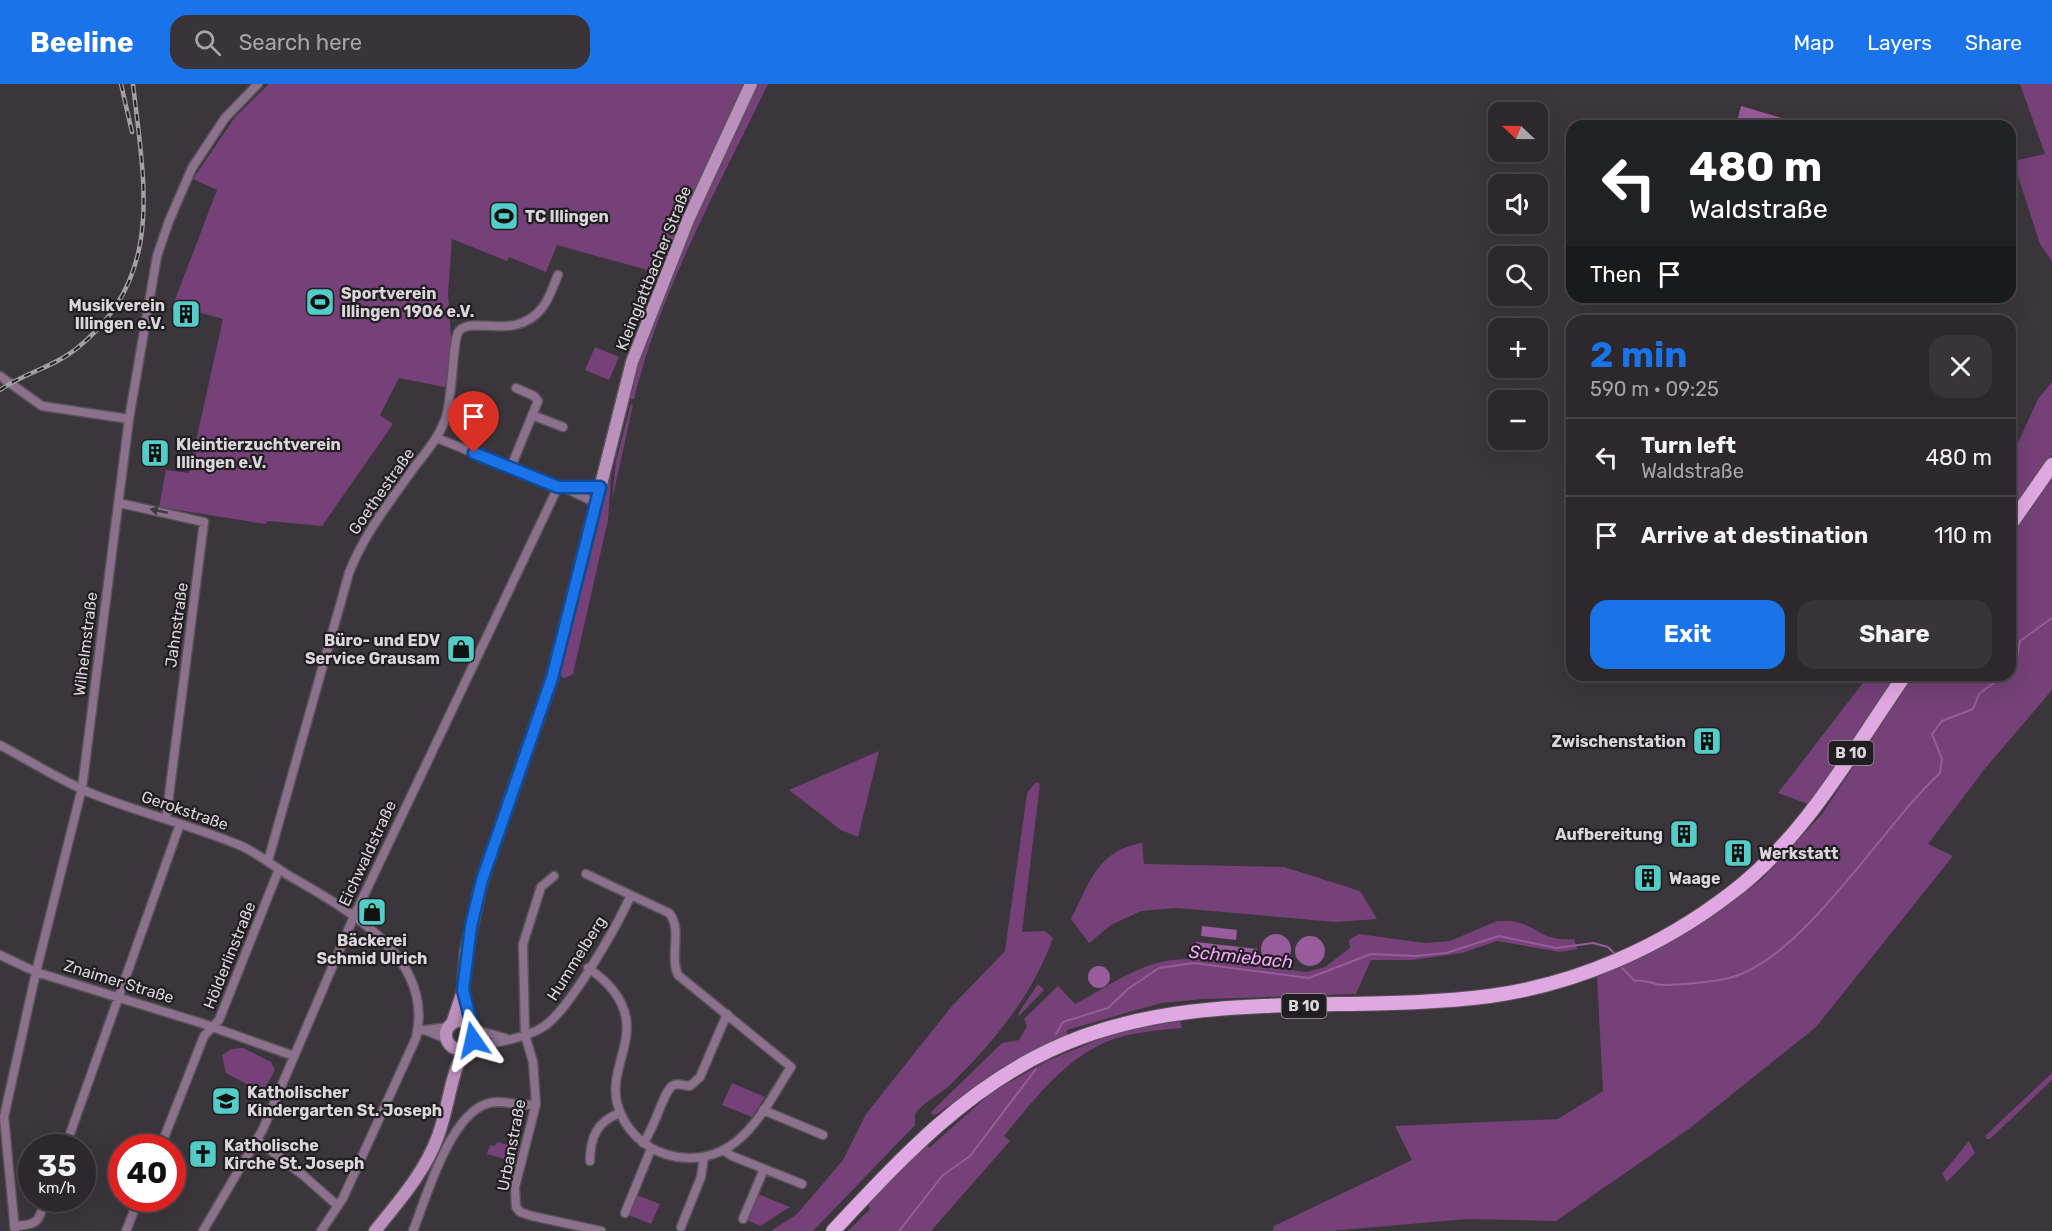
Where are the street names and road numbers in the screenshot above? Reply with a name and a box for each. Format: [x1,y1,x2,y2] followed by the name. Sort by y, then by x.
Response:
[612,183,695,353] street label: Kleinglattbacher Straße
[345,444,418,538] street label: Goethestraße
[161,581,192,669] street label: Jahnstraße
[70,591,101,697] street label: Wilhelmstraße
[1828,741,1874,765] road number: B 10
[139,787,231,834] street label: Gerokstraße
[335,797,400,909] street label: Eichwaldstraße
[199,899,260,1012] street label: Hölderlinstraße
[543,912,610,1004] street label: Hummelberg
[62,956,176,1007] street label: Znaimer Straße
[1282,994,1326,1018] road number: B 10
[493,1098,530,1193] street label: Urbanstraße

